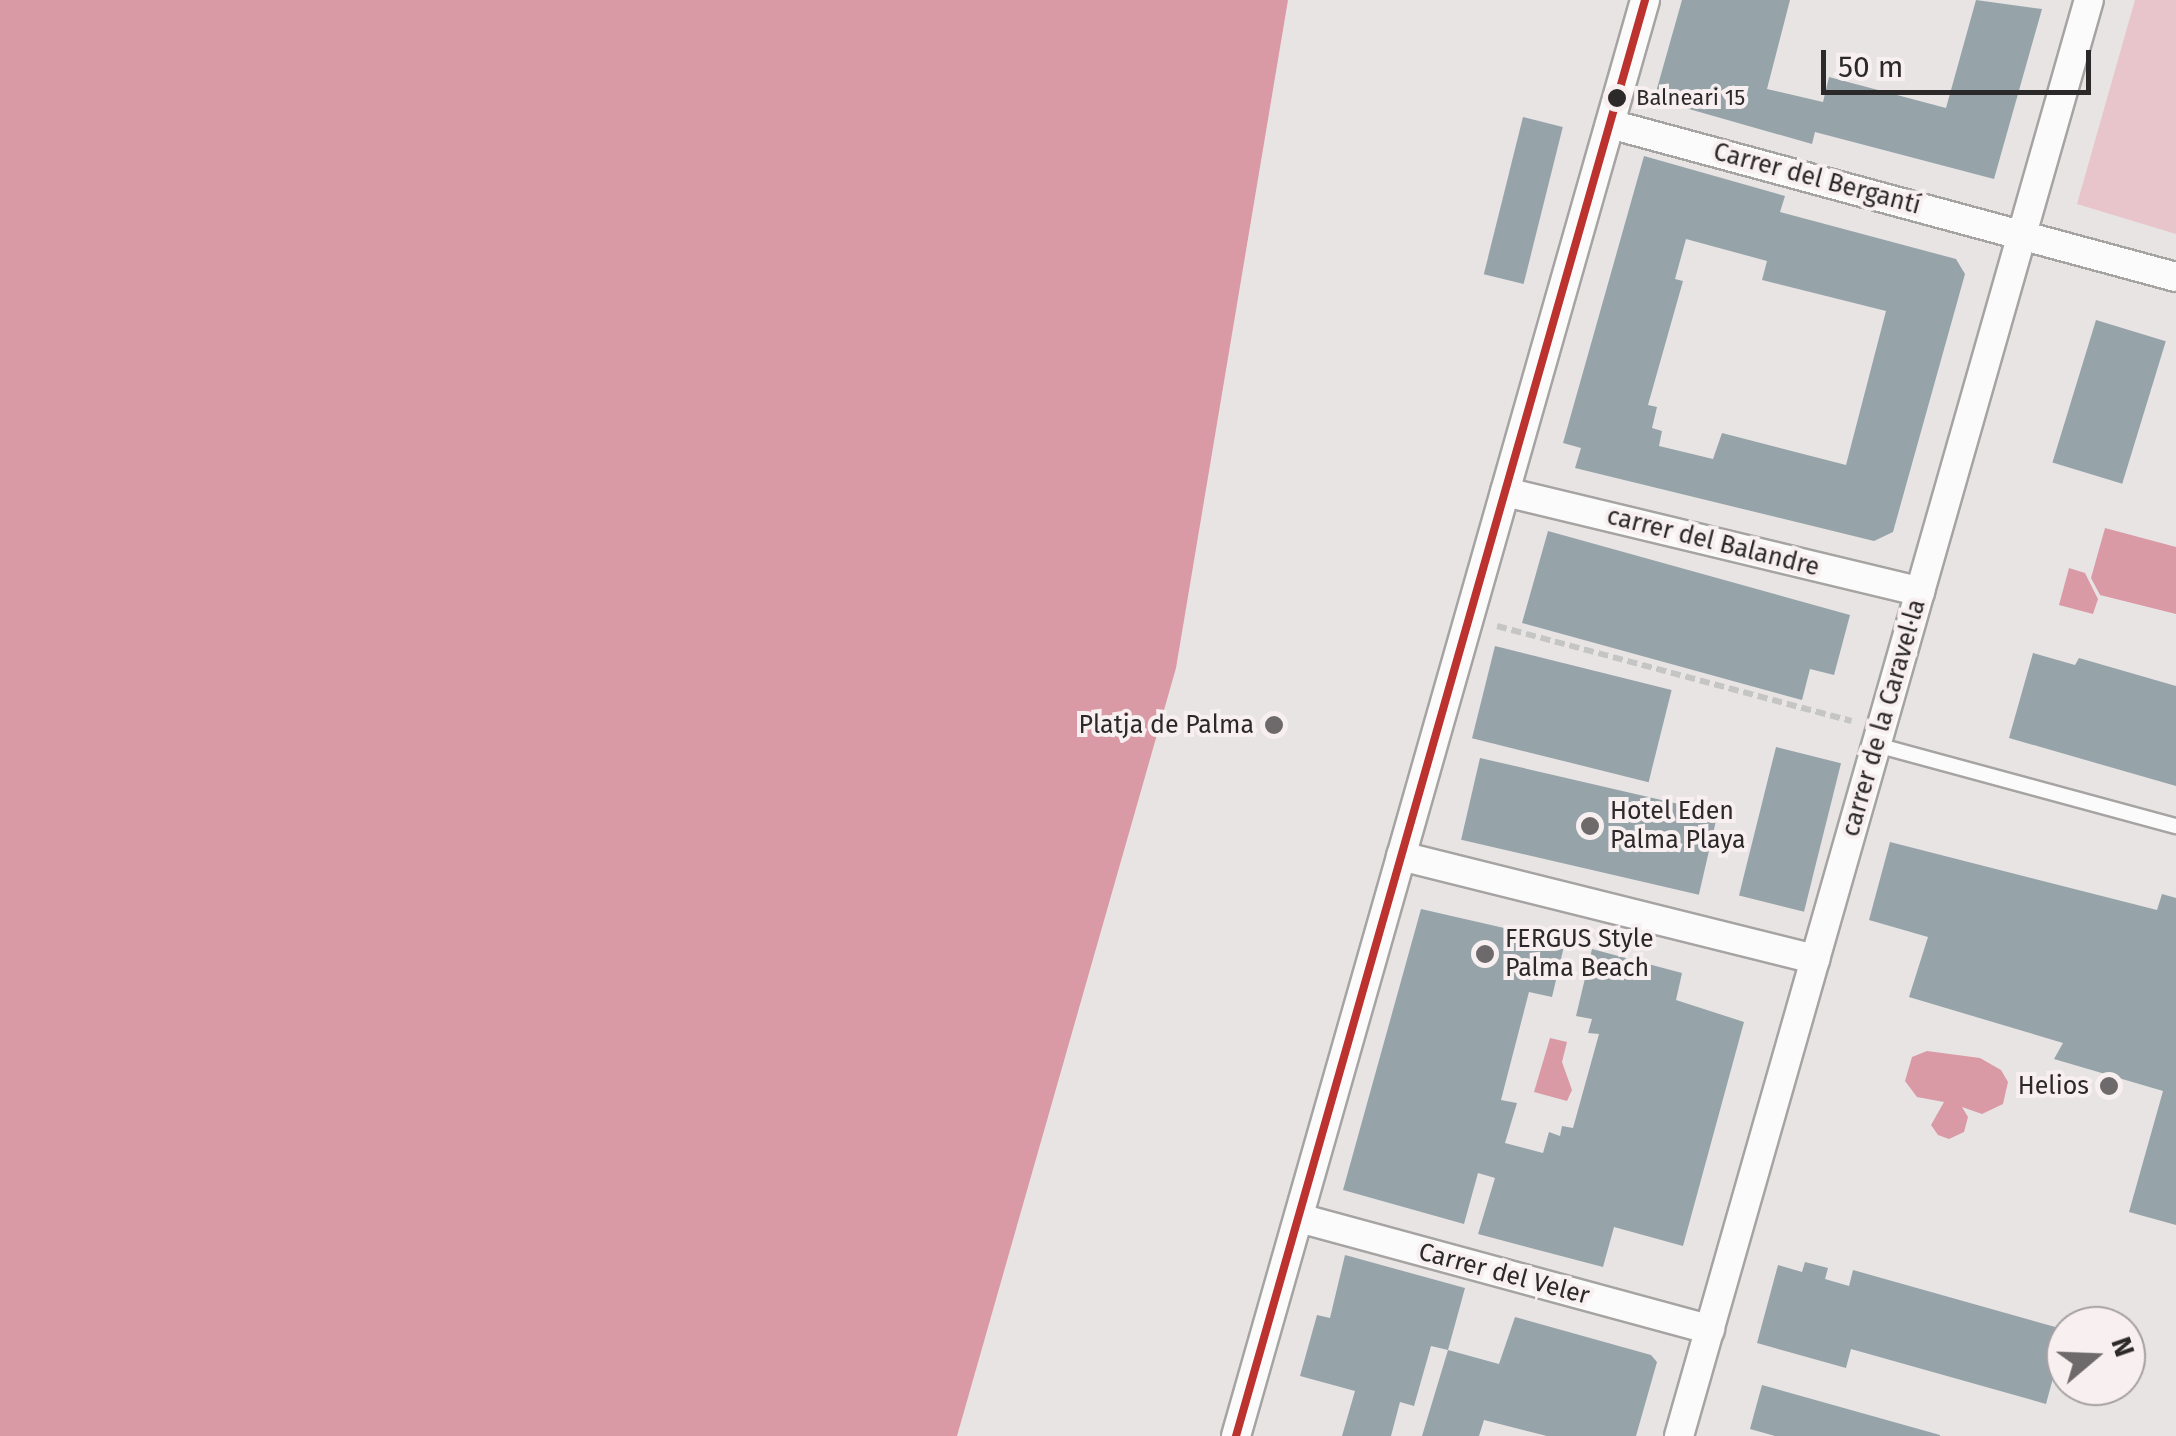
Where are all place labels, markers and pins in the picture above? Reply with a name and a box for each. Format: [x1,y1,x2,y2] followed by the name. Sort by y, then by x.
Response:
[1636,85,1745,111] place label: Balneari 15
[1607,88,1627,108] marker: Balneari 15
[1079,710,1254,740] place label: Platja de Palma
[1263,714,1285,736] marker: Platja de Palma
[1610,797,1746,856] place label: Hotel Eden Palma Playa
[1579,815,1601,837] marker: Hotel Eden Palma Playa
[1505,925,1654,984] place label: FERGUS Style Palma Beach
[1474,943,1496,965] marker: FERGUS Style Palma Beach
[2018,1071,2089,1101] place label: Helios
[2098,1075,2120,1097] marker: Helios

